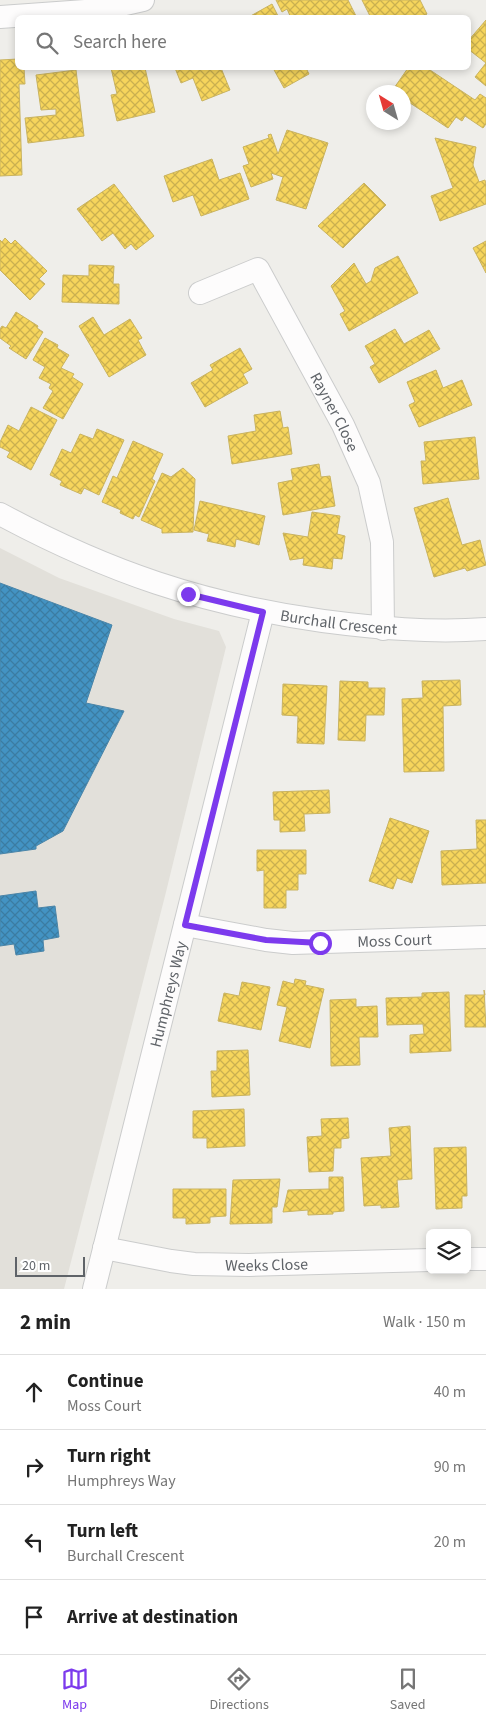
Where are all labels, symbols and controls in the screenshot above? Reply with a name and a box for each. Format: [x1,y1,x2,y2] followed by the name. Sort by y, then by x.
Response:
[15,15,471,70] search box
[33,29,61,57] icon: search
[73,29,167,56] text: Search here
[366,85,411,130] north arrow
[304,369,364,455] street label: Rayner Close
[177,583,200,606] route end
[278,604,398,641] street label: Burchall Crescent
[357,929,433,953] street label: Moss Court
[309,932,332,955] route start
[145,938,193,1050] street label: Humphreys Way
[426,1229,471,1274] map controls
[426,1229,471,1274] button: layers
[225,1253,308,1277] street label: Weeks Close
[15,1254,85,1277] scale bar
[22,1256,50,1276] text: 20 m
[20,1307,71,1337] text: 2 min
[383,1311,466,1333] text: Walk · 150 m
[67,1368,144,1395] text: Continue
[20,1378,48,1406] icon: ahead
[434,1381,466,1403] text: 40 m
[67,1395,141,1417] text: Moss Court
[67,1443,151,1470] text: Turn right
[20,1453,48,1481] icon: right
[434,1456,466,1478] text: 90 m
[67,1470,176,1492] text: Humphreys Way
[67,1518,138,1545] text: Turn left
[20,1528,48,1556] icon: left
[434,1531,466,1553] text: 20 m
[67,1545,184,1567] text: Burchall Crescent
[20,1603,48,1631] icon: arrive
[67,1604,238,1631] text: Arrive at destination
[61,1665,89,1715] tab: Map
[210,1665,269,1715] tab: Directions
[390,1665,425,1715] tab: Saved

